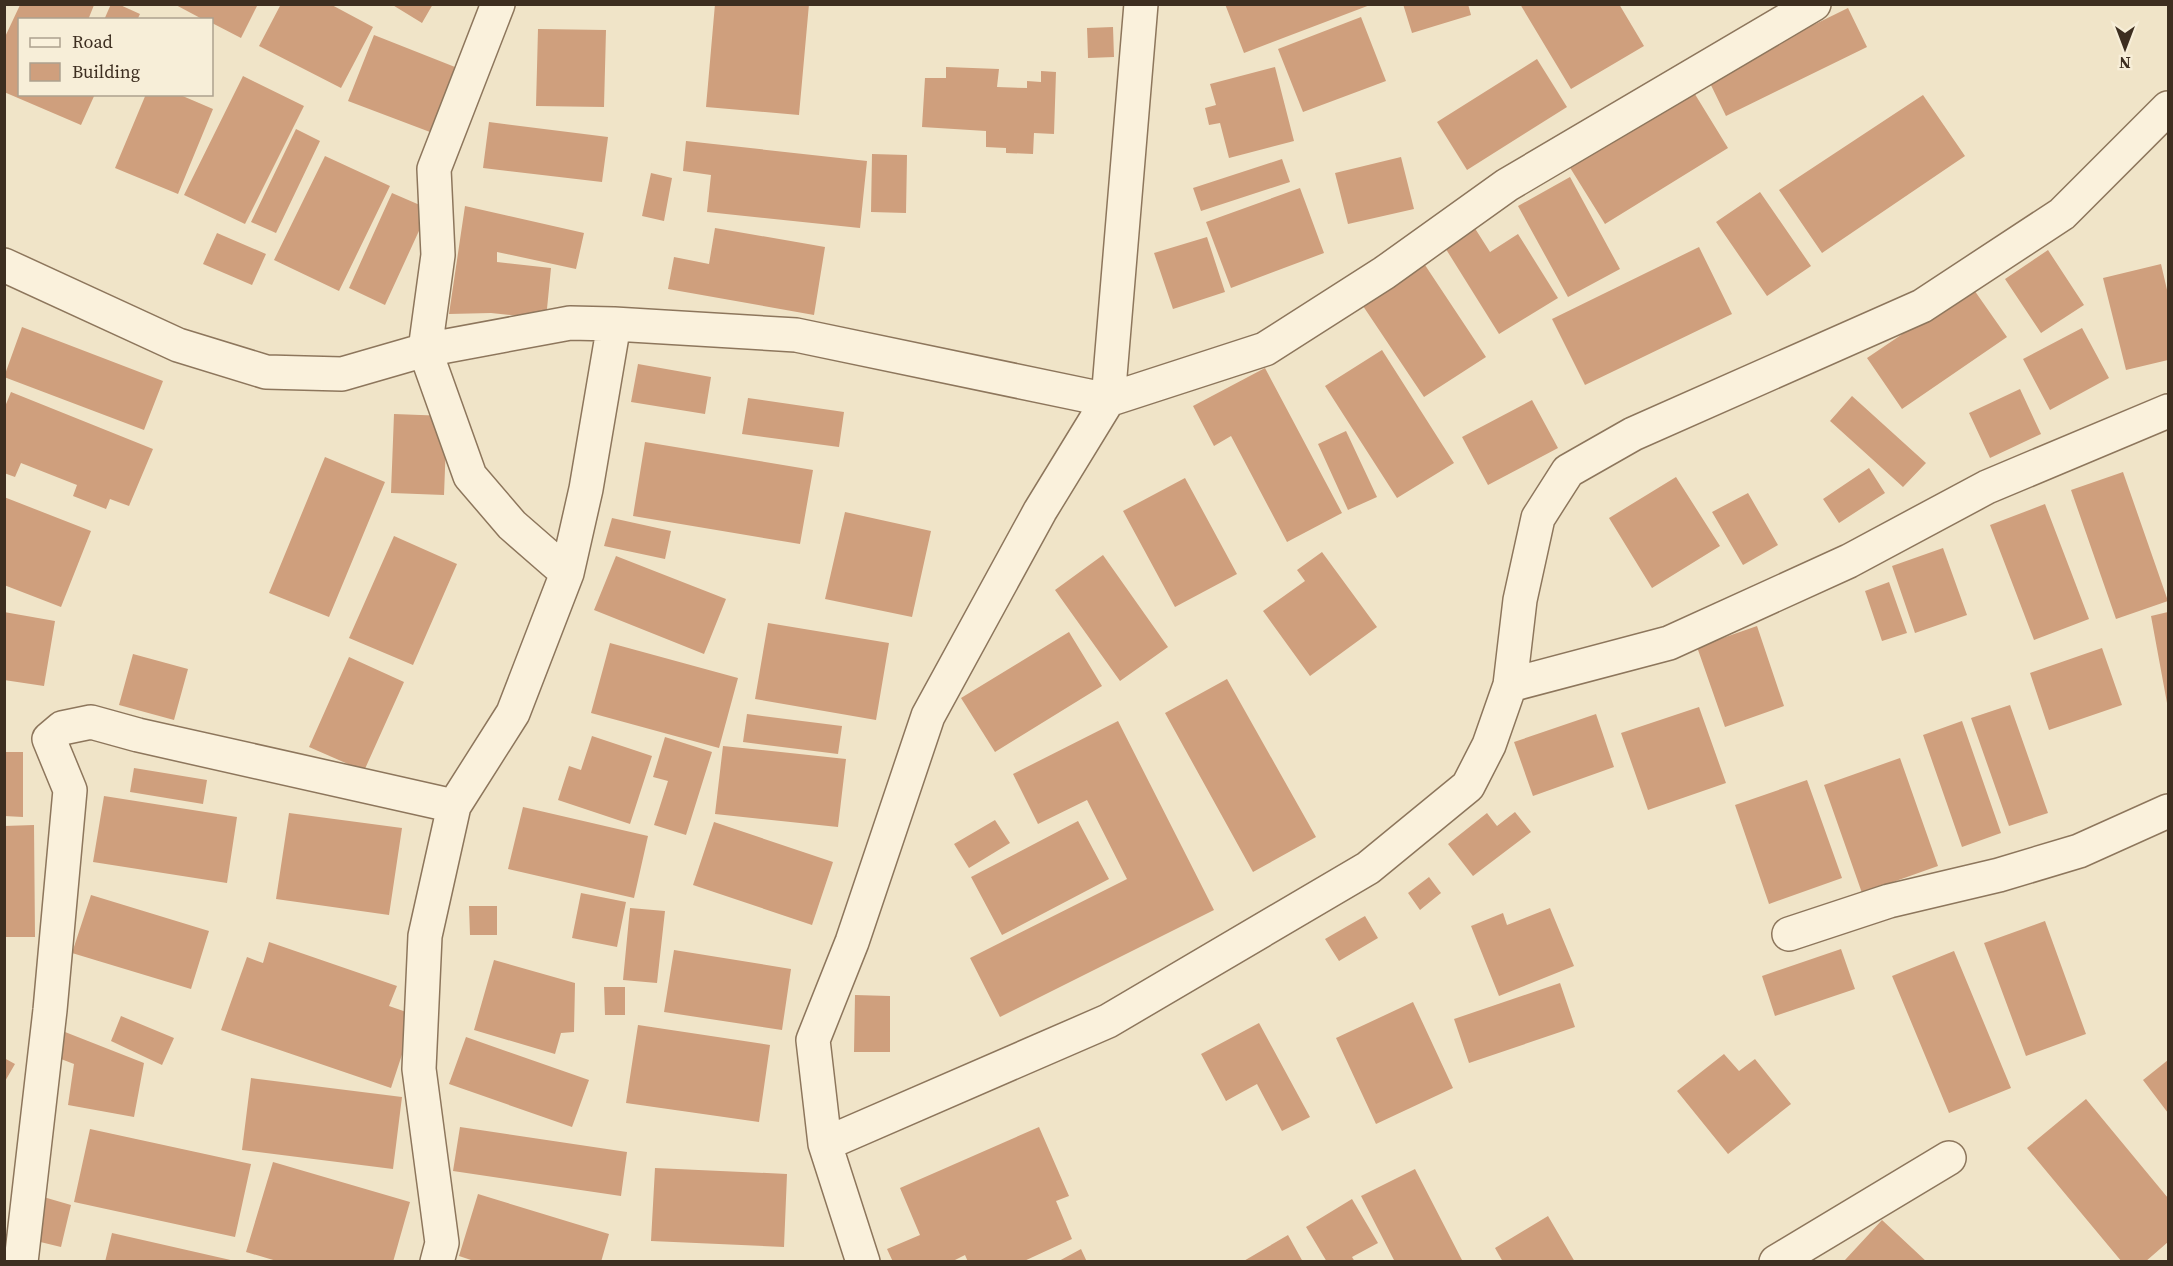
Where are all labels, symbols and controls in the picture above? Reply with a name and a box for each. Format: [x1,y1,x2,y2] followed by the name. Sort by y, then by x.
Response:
[18,18,213,96] legend
[2095,18,2155,78] north arrow
[72,29,113,54] text: Road
[2119,52,2131,74] text: N
[72,59,140,84] text: Building

